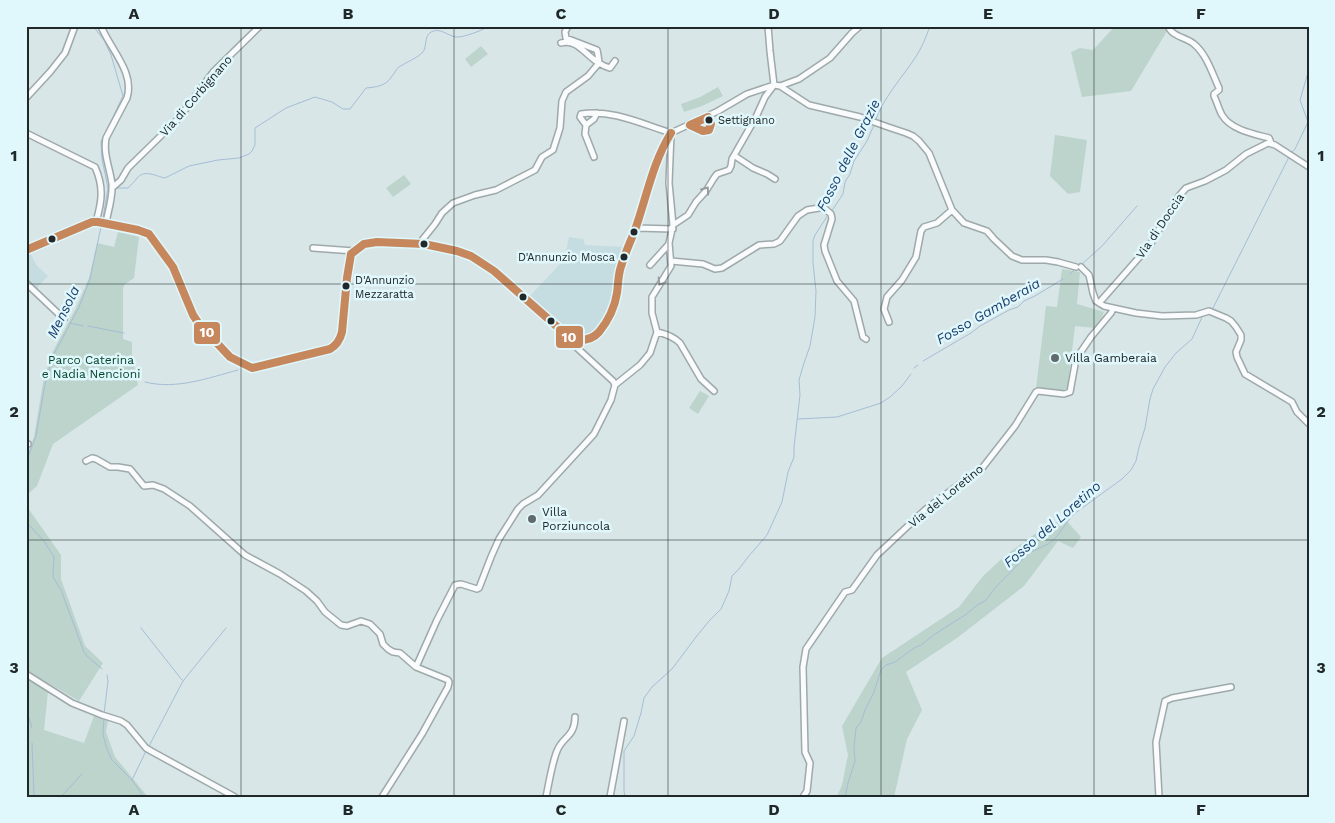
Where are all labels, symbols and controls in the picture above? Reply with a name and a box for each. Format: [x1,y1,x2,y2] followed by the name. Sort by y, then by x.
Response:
[129,4,140,23] text: A
[343,4,354,23] text: B
[556,4,567,23] text: C
[768,4,780,23] text: D
[983,4,993,23] text: E
[1196,4,1206,23] text: F
[157,53,235,139] street label: Via di Corbignano
[813,96,883,214] water label: Fosso delle Grazie
[718,114,775,127] place label: Settignano
[704,115,714,125] marker: Settignano
[11,146,17,165] text: 1
[1318,146,1324,165] text: 1
[700,187,708,196] one-way arrow
[1133,191,1187,261] street label: Via di Doccia
[629,227,639,237] unlabelled marker
[47,234,57,244] unlabelled marker
[419,239,429,249] unlabelled marker
[518,251,615,264] place label: D'Annunzio Mosca
[619,252,629,262] marker: D'Annunzio Mosca
[355,274,414,301] place label: D'Annunzio Mezzaratta
[933,275,1043,347] water label: Fosso Gamberaia
[658,276,668,285] one-way arrow
[341,281,351,291] marker: D'Annunzio Mezzaratta
[44,283,83,341] water label: Mensola
[518,292,528,302] unlabelled marker
[546,316,556,326] unlabelled marker
[193,321,221,345] line badge: 10
[199,324,215,340] text: 10
[555,325,584,349] line badge: 10
[561,329,577,345] text: 10
[1065,351,1157,365] place label: Villa Gamberaia
[1049,352,1061,364] marker: Villa Gamberaia
[42,353,140,381] park label: Parco Caterina e Nadia Nencioni
[9,402,19,421] text: 2
[1316,402,1326,421] text: 2
[906,462,986,530] street label: Via del Loretino
[1000,478,1104,570] water label: Fosso del Loretino
[542,505,610,533] place label: Villa Porziuncola
[526,513,538,525] marker: Villa Porziuncola
[9,658,19,677] text: 3
[1316,658,1326,677] text: 3
[129,800,140,819] text: A
[343,800,354,819] text: B
[556,800,567,819] text: C
[768,800,780,819] text: D
[983,800,993,819] text: E
[1196,800,1206,819] text: F

